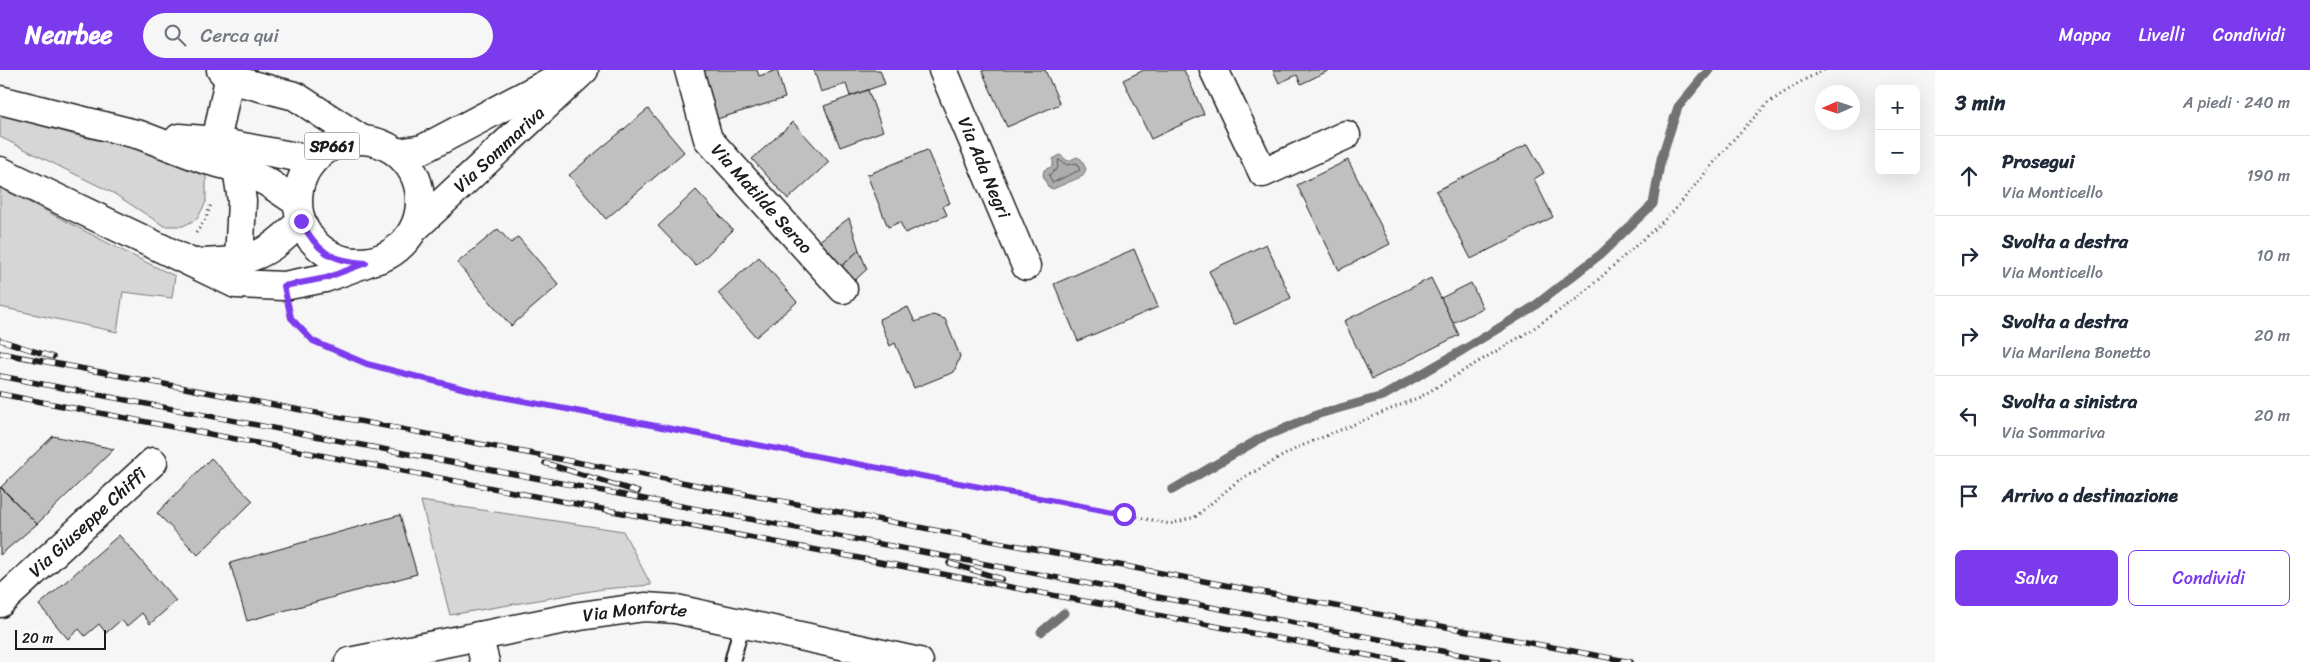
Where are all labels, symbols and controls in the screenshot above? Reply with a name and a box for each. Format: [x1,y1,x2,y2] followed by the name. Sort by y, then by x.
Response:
[143,13,493,58] search box
[25,14,113,56] text: Nearbee
[201,19,279,52] text: Cerca qui
[2059,19,2111,51] text: Mappa
[2139,19,2185,51] text: Livelli
[2213,19,2285,51] text: Condividi
[161,21,189,49] icon: search
[1955,84,2005,122] text: 3 min
[1815,85,1860,130] north arrow
[1875,85,1920,175] map controls
[1875,85,1920,130] button: +
[2183,88,2290,117] text: A piedi · 240 m
[446,98,552,201] street label: Via Sommariva
[949,112,1020,224] street label: Via Ada Negri
[1875,130,1920,175] button: −
[304,132,360,160] road number: SP661
[703,136,821,262] street label: Via Matilde Serao
[2002,145,2075,178] text: Prosegui
[2247,161,2290,190] text: 190 m
[1955,162,1983,190] icon: ahead
[2002,178,2103,207] text: Via Monticello
[290,210,313,233] route end
[2002,225,2128,258] text: Svolta a destra
[2257,241,2290,270] text: 10 m
[1955,242,1983,270] icon: right
[2002,258,2103,287] text: Via Monticello
[2002,305,2128,338] text: Svolta a destra
[2254,321,2290,350] text: 20 m
[1955,322,1983,350] icon: right
[2002,338,2151,367] text: Via Marilena Bonetto
[2002,385,2137,418] text: Svolta a sinistra
[2254,401,2290,430] text: 20 m
[1955,402,1983,430] icon: left
[2002,418,2105,447] text: Via Sommariva
[21,458,155,586] street label: Via Giuseppe Chiffi
[2002,479,2178,512] text: Arrivo a destinazione
[1955,482,1983,510] icon: arrive
[1113,503,1136,526] route start
[1955,550,2118,606] button: Salva
[2128,550,2290,606] button: Condividi
[581,591,690,631] street label: Via Monforte
[22,626,53,651] text: 20 m
[15,627,106,650] scale bar

